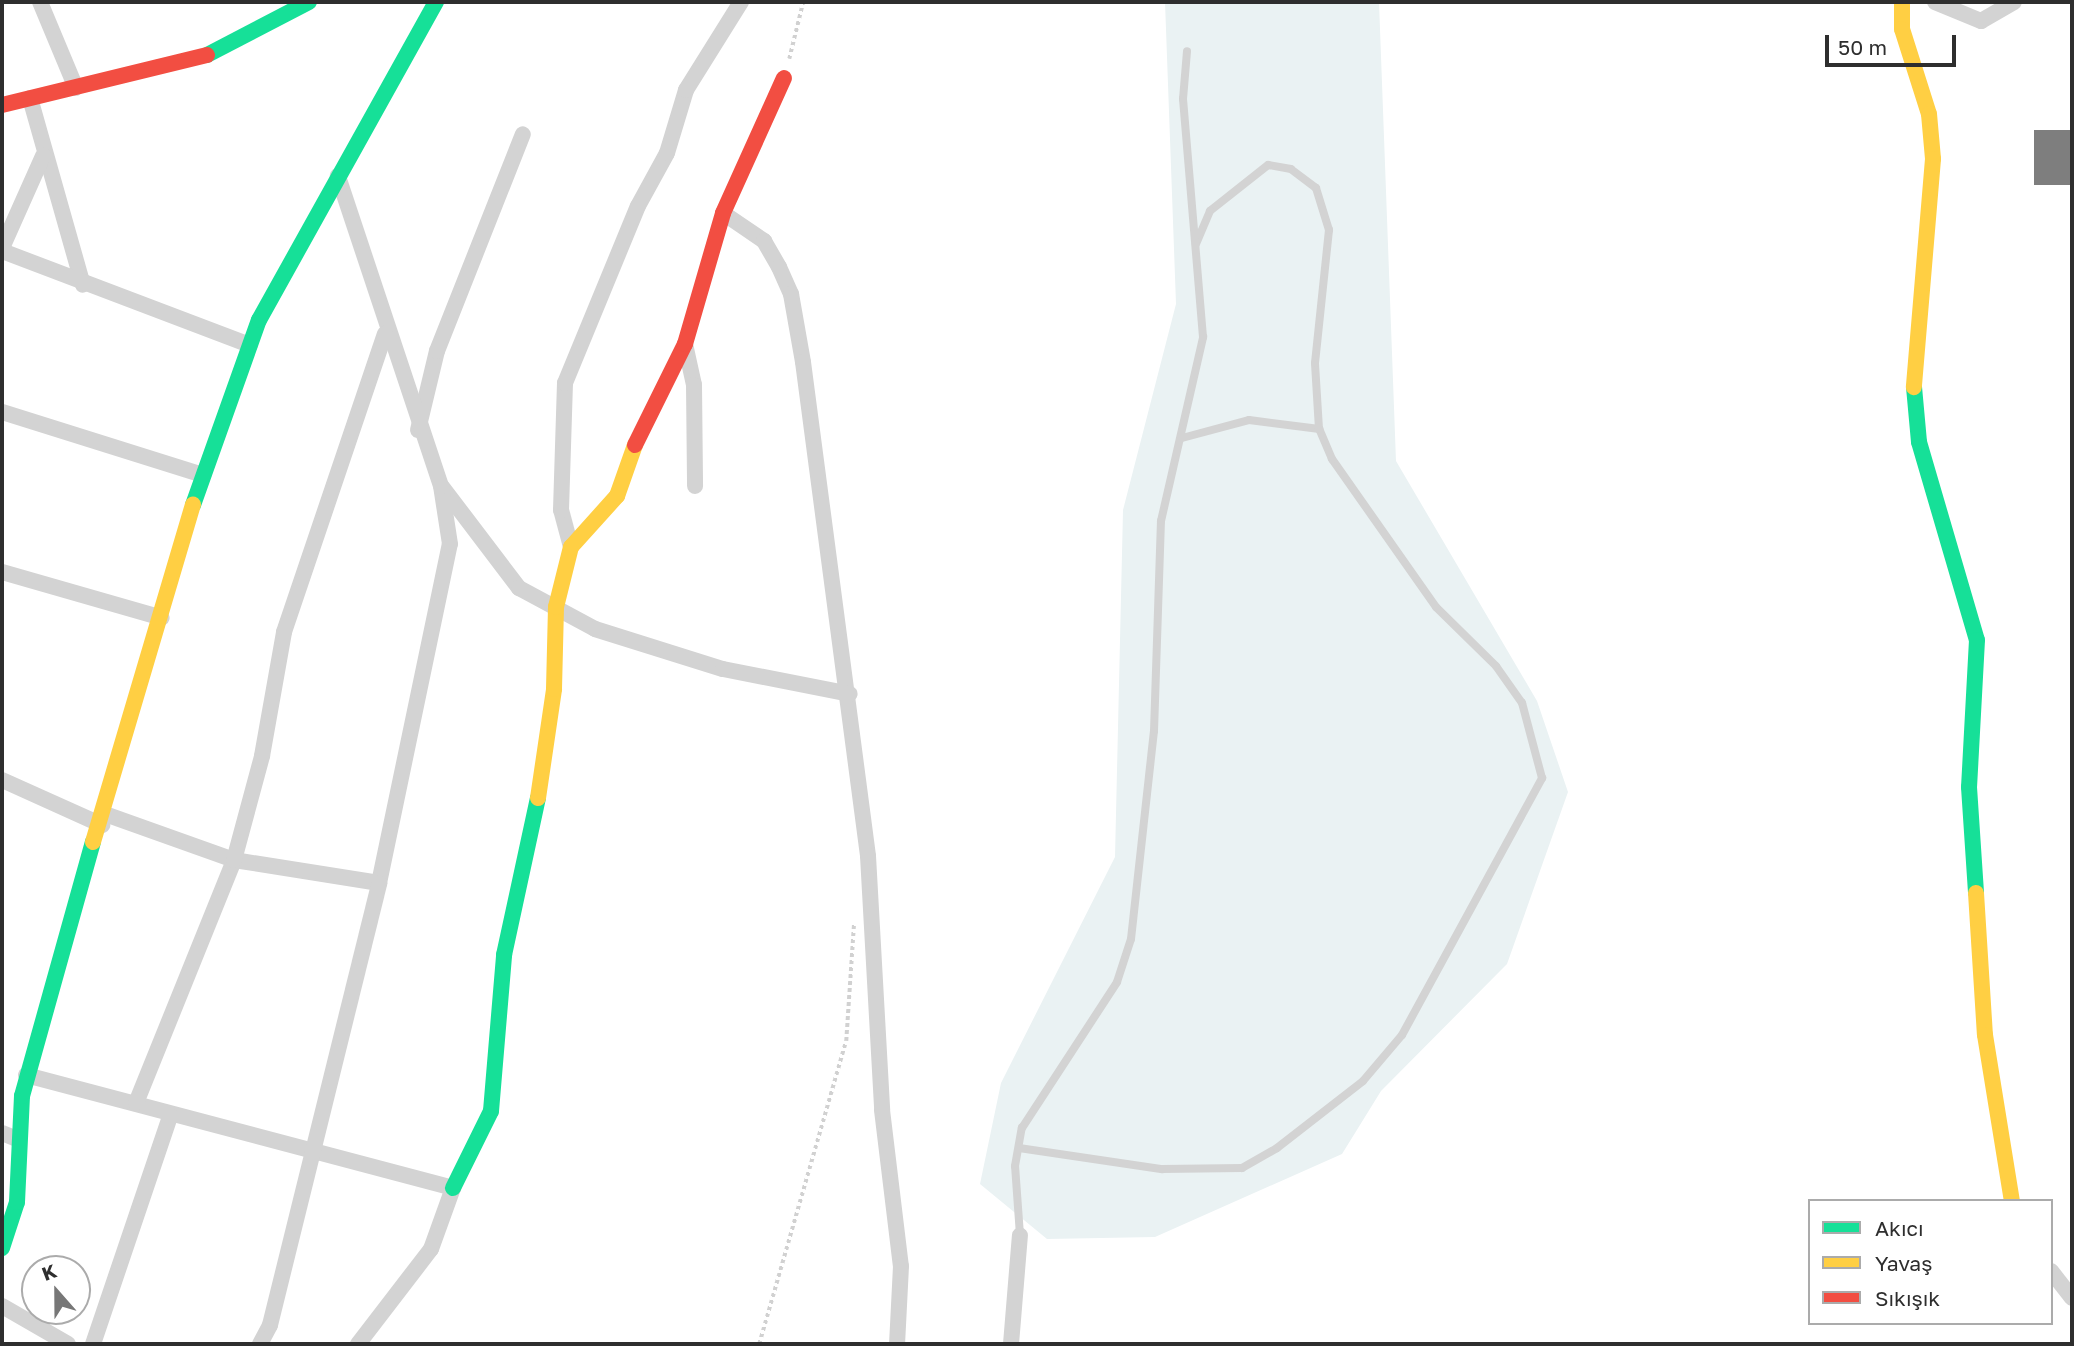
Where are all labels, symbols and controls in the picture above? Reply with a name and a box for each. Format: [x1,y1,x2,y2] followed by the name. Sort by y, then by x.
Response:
[1829,21,1960,65] scale bar
[1838,34,1887,60] text: 50 m
[1808,1199,2053,1325] legend
[1875,1215,1924,1241] text: Akıcı
[1875,1250,1932,1276] text: Yavaş
[21,1255,91,1325] north arrow
[38,1259,60,1285] text: K
[1875,1285,1940,1311] text: Sıkışık

